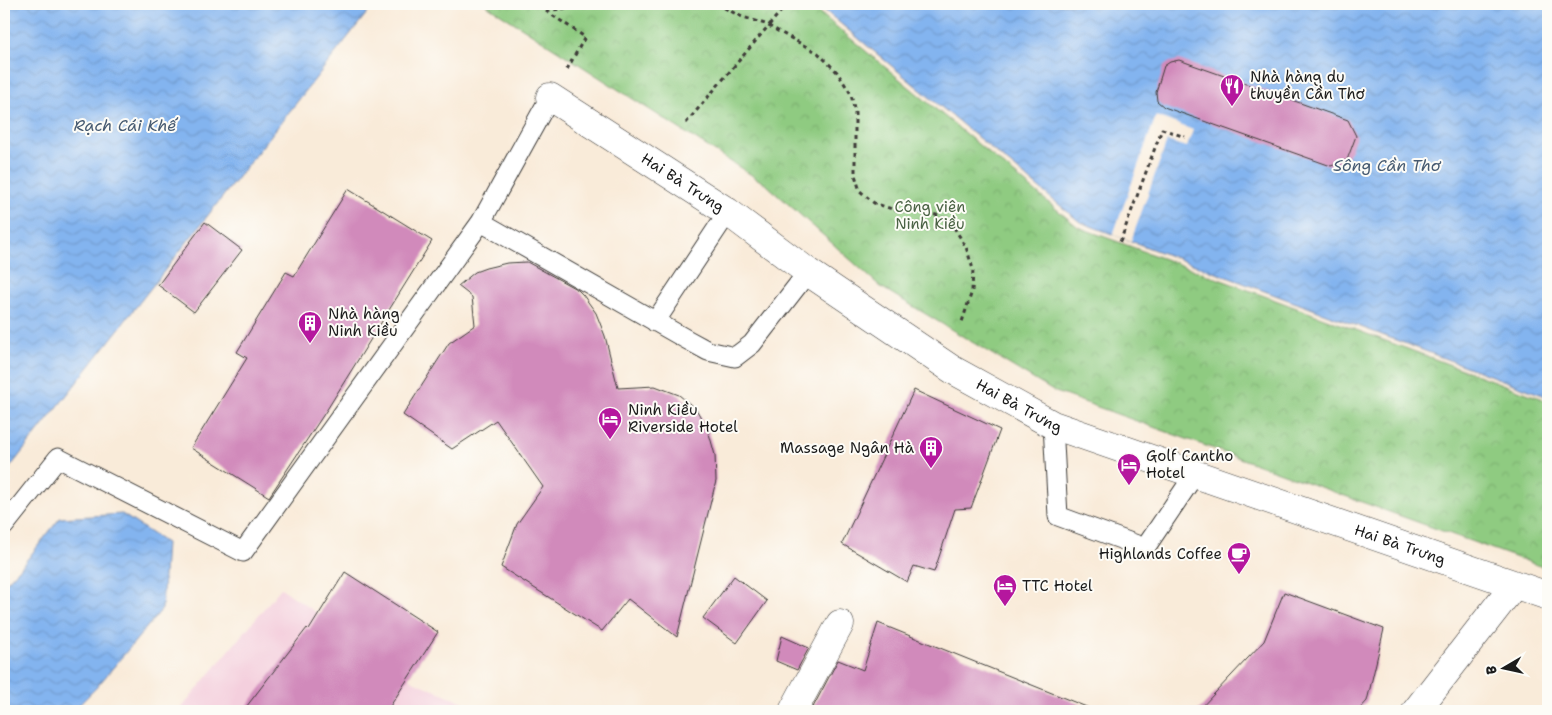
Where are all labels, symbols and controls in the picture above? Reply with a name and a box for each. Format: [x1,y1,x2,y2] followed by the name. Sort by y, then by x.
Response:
[1250,67,1366,104] place label: Nhà hàng du thuyền Cần Thơ
[1219,73,1245,107] restaurant icon: Nhà hàng du thuyền Cần Thơ
[74,115,179,136] water label: Rạch Cái Khế
[637,149,728,217] street label: Hai Bà Trưng
[1333,155,1442,176] water label: Sông Cần Thơ
[895,197,965,234] park label: Công viên Ninh Kiều
[328,304,400,341] place label: Nhà hàng Ninh Kiều
[297,310,323,344] building icon: Nhà hàng Ninh Kiều
[972,374,1064,437] street label: Hai Bà Trưng
[628,400,738,437] place label: Ninh Kiều Riverside Hotel
[597,406,623,440] hotel icon: Ninh Kiều Riverside Hotel
[918,435,944,469] building icon: Massage Ngân Hà
[780,438,915,458] place label: Massage Ngân Hà
[1146,446,1233,483] place label: Golf Cantho Hotel
[1116,452,1142,486] hotel icon: Golf Cantho Hotel
[1352,520,1448,570] street label: Hai Bà Trưng
[1226,541,1252,575] cafe icon: Highlands Coffee
[1099,544,1222,564] place label: Highlands Coffee
[992,573,1018,607] hotel icon: TTC Hotel
[1022,576,1093,596] place label: TTC Hotel
[1480,642,1530,692] north arrow
[1482,664,1501,676] text: B

